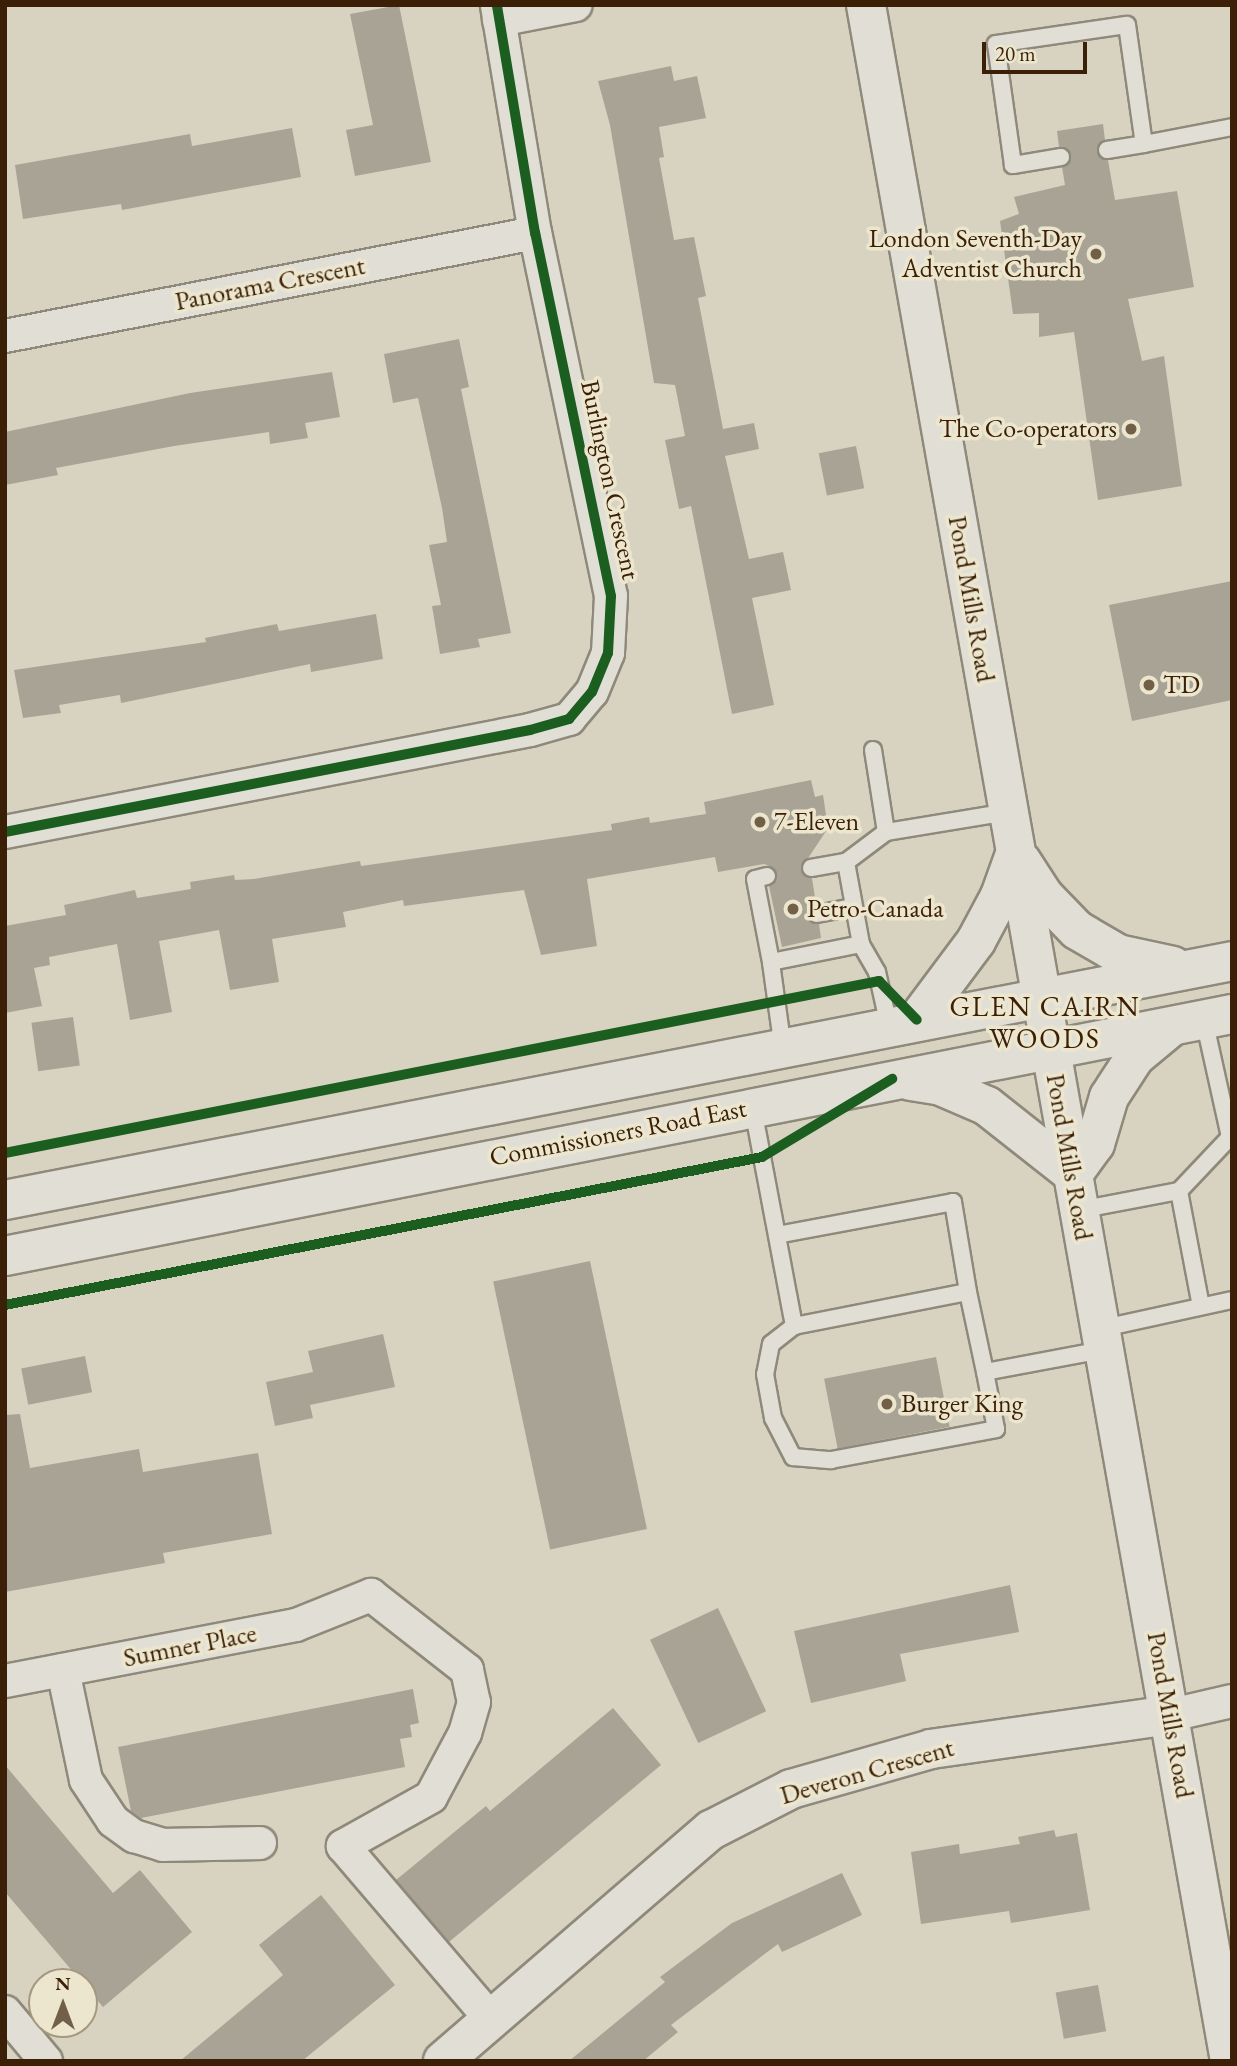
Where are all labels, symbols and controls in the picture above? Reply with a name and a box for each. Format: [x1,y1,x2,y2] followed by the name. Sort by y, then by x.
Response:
[985,28,1090,72] scale bar
[995,40,1036,67] text: 20 m
[869,223,1082,284] place label: London Seventh-Day Adventist Church
[1088,246,1104,262] marker: London Seventh-Day Adventist Church
[172,250,368,318] street label: Panorama Crescent
[574,377,646,583] street label: Burlington Crescent
[939,413,1117,445] place label: The Co-operators
[1123,421,1139,437] marker: The Co-operators
[941,513,1001,685] street label: Pond Mills Road
[1163,669,1200,701] place label: TD
[1141,677,1157,693] marker: TD
[774,806,859,838] place label: 7-Eleven
[752,814,768,830] marker: 7-Eleven
[807,893,943,925] place label: Petro-Canada
[785,901,801,917] marker: Petro-Canada
[951,989,1139,1055] district label: GLEN CAIRN WOODS
[1039,1071,1099,1243] street label: Pond Mills Road
[487,1093,749,1173] street label: Commissioners Road East
[901,1388,1023,1420] place label: Burger King
[879,1396,895,1412] marker: Burger King
[121,1618,259,1674] street label: Sumner Place
[1140,1629,1200,1801] street label: Pond Mills Road
[777,1732,957,1812] street label: Deveron Crescent
[28,1968,98,2038] north arrow
[55,1971,71,1996] text: N

